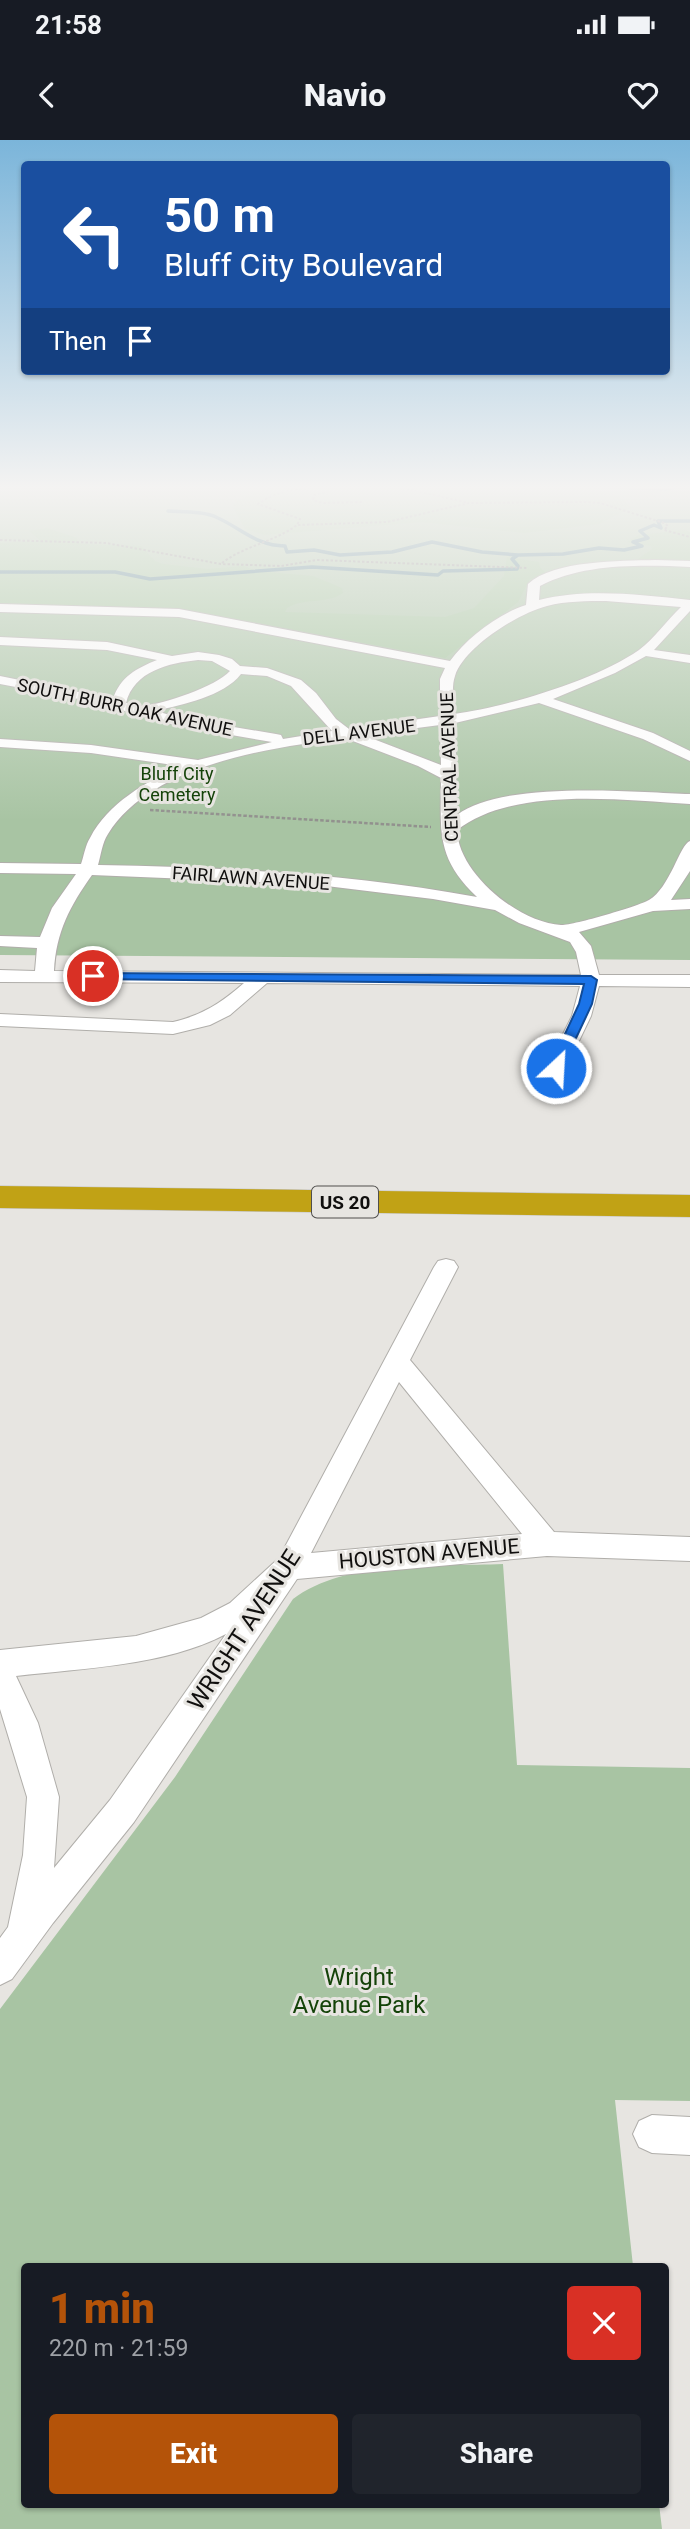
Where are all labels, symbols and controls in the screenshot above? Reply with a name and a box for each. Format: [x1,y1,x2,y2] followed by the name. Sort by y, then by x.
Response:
[35,10,102,40] text: 21:58
[28,76,66,114] icon: back
[304,76,386,114] text: Navio
[624,76,662,114] icon: heart
[164,187,275,244] text: 50 m
[49,189,140,280] icon: left
[164,246,443,284] text: Bluff City Boulevard
[121,322,159,360] icon: arrive
[49,326,107,356] text: Then
[15,674,235,740] street label: SOUTH BURR OAK AVENUE
[436,692,462,842] street label: CENTRAL AVENUE
[301,715,417,749] street label: DELL AVENUE
[139,763,216,805] park label: Bluff City Cemetery
[172,862,330,894] street label: FAIRLAWN AVENUE
[63,946,123,1006] pin
[74,957,112,995] icon: arrive
[519,1031,593,1105] position arrow
[312,1186,378,1218] road number: US 20
[338,1534,520,1574] street label: HOUSTON AVENUE
[182,1545,306,1715] street label: WRIGHT AVENUE
[293,1963,426,2019] park label: Wright Avenue Park
[49,2284,155,2333] text: 1 min
[567,2286,641,2360] button: close
[49,2335,188,2362] text: 220 m · 21:59
[49,2414,338,2494] button: Exit
[352,2414,641,2494] button: Share

